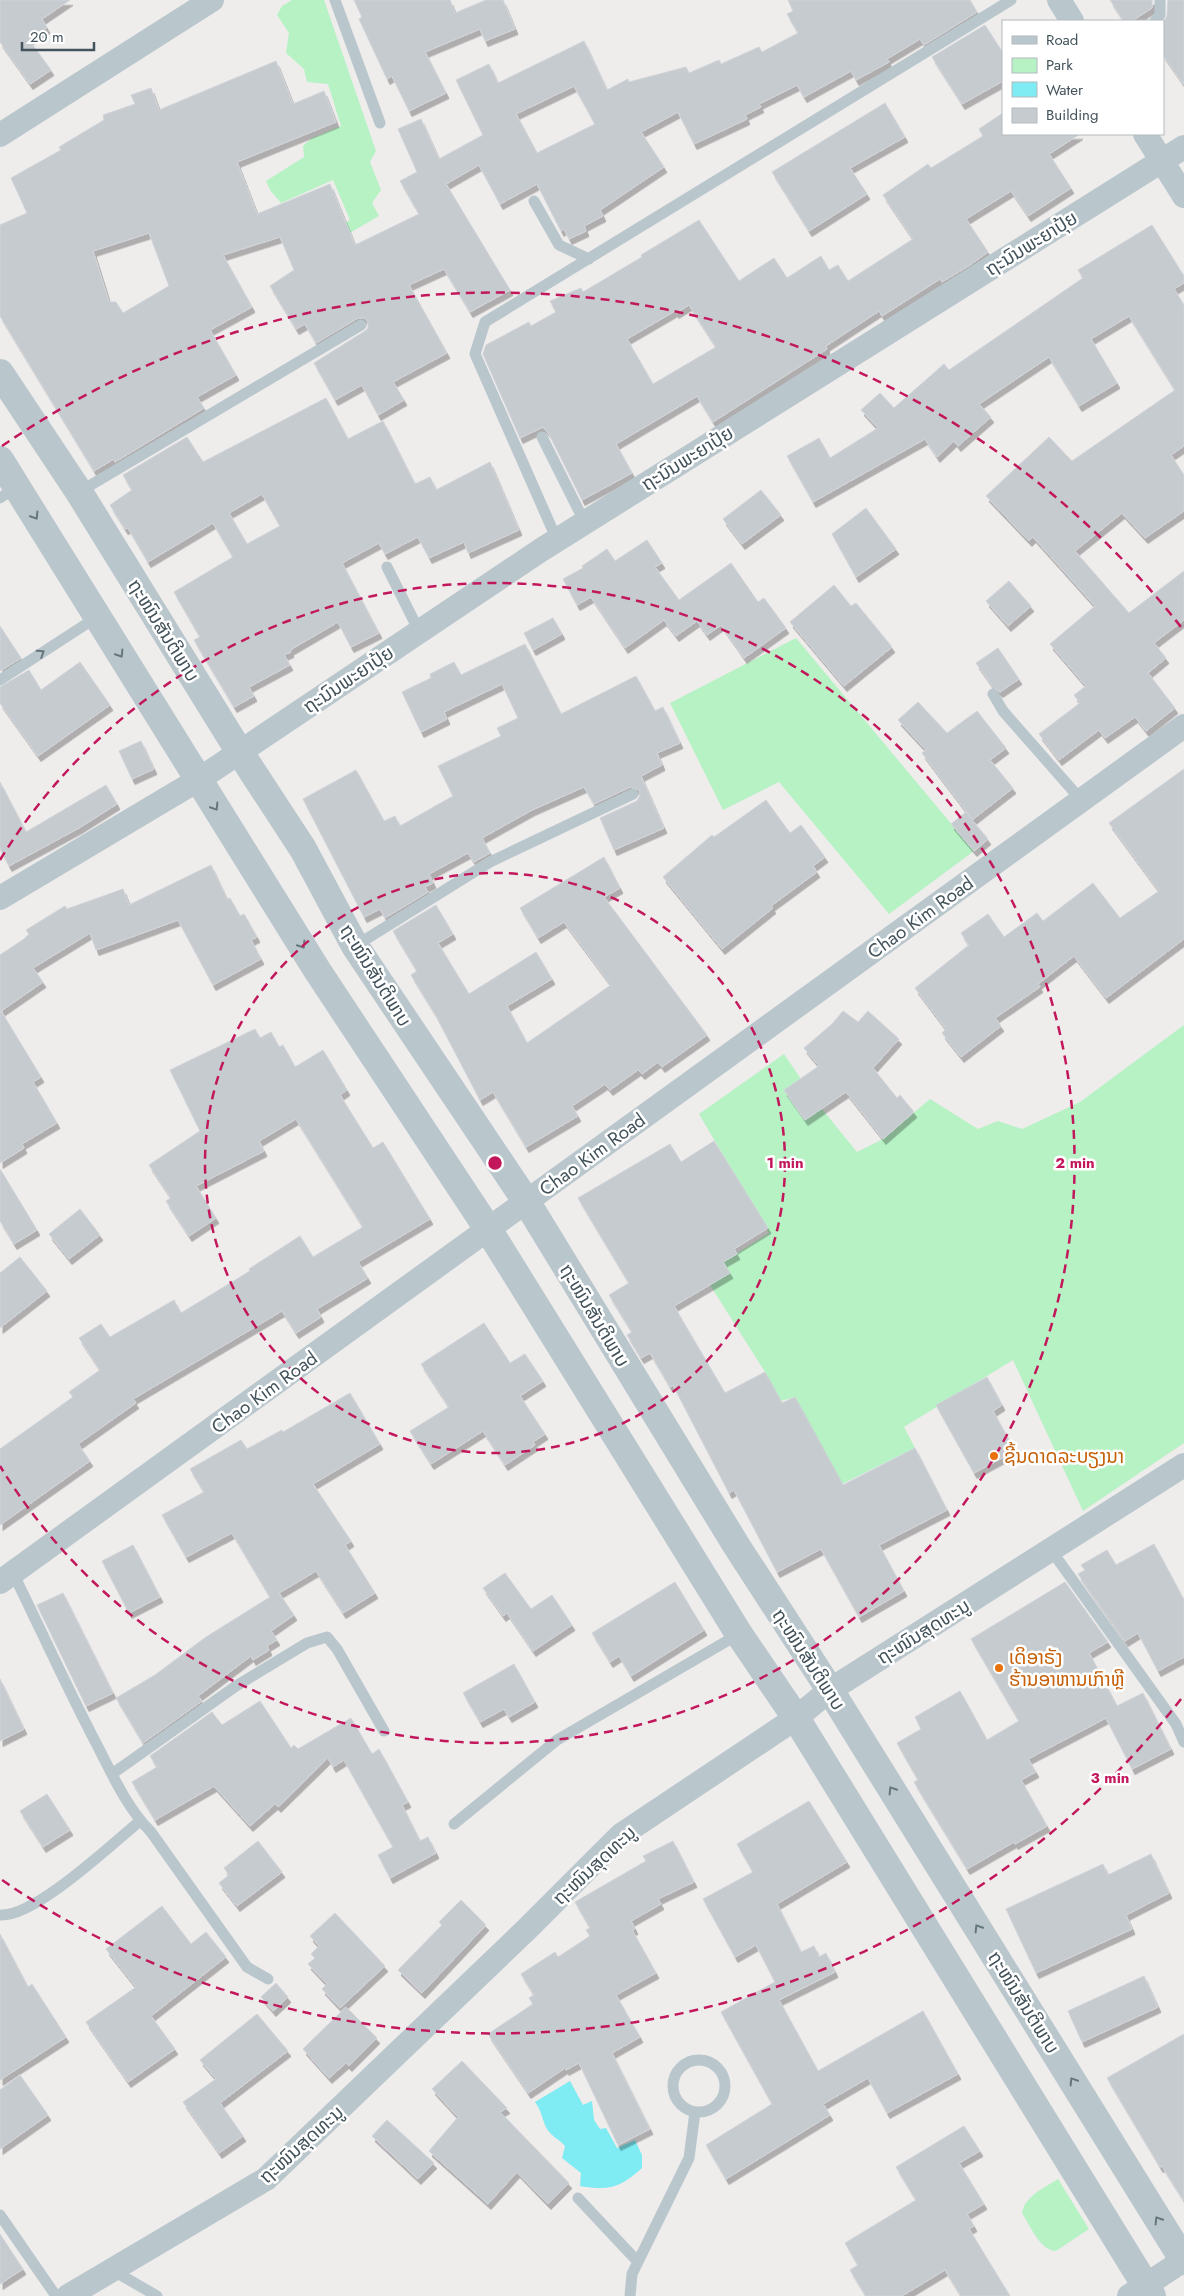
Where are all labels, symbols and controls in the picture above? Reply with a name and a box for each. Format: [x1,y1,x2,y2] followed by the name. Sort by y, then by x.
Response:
[22,20,95,52] scale bar
[1002,20,1164,135] legend
[30,26,64,48] text: 20 m
[1046,29,1078,51] text: Road
[1046,54,1073,76] text: Park
[1046,79,1084,101] text: Water
[1046,104,1098,126] text: Building
[980,204,1083,283] street label: ຖະນົນພະຍາປຸ້ຍ
[636,419,739,498] street label: ຖະນົນພະຍາປຸ້ຍ
[29,510,38,519] one-way arrow
[121,574,206,687] street label: ຖະໜົນສັນຕິພາບ
[297,639,399,720] street label: ຖະນົນພະຍາປຸ້ຍ
[114,649,124,658] one-way arrow
[35,650,45,659] one-way arrow
[209,802,218,811] one-way arrow
[862,870,979,965] street label: Chao Kim Road
[333,919,418,1032] street label: ຖະໜົນສັນຕິພາບ
[295,939,305,948] one-way arrow
[534,1107,651,1202] street label: Chao Kim Road
[766,1152,804,1174] text: 1 min
[1055,1152,1095,1174] text: 2 min
[486,1154,504,1172] centre of rings
[553,1258,636,1372] street label: ຖະໜົນສັນຕິພາບ
[206,1345,323,1440] street label: Chao Kim Road
[1004,1441,1124,1470] place label: ຊີ້ນດາດລະບຽງນາ
[988,1450,1000,1462] marker: ຊີ້ນດາດລະບຽງນາ
[871,1592,975,1671] street label: ຖະໜົນສຸດທະນູ
[766,1603,852,1716] street label: ຖະໜົນສັນຕິພາບ
[1009,1644,1124,1693] place label: ເດິອາຣັງ ຮ້ານອາຫານເກົາຫຼີ
[993,1662,1005,1674] marker: ເດິອາຣັງ ຮ້ານອາຫານເກົາຫຼີ
[1091,1767,1129,1789] text: 3 min
[889,1787,899,1796] one-way arrow
[547,1820,642,1911] street label: ຖະໜົນສຸດທະນູ
[975,1925,985,1934] one-way arrow
[981,1946,1066,2059] street label: ຖະໜົນສັນຕິພາບ
[1070,2078,1080,2087] one-way arrow
[253,2099,350,2190] street label: ຖະໜົນສຸດທະນູ
[1155,2216,1165,2225] one-way arrow

